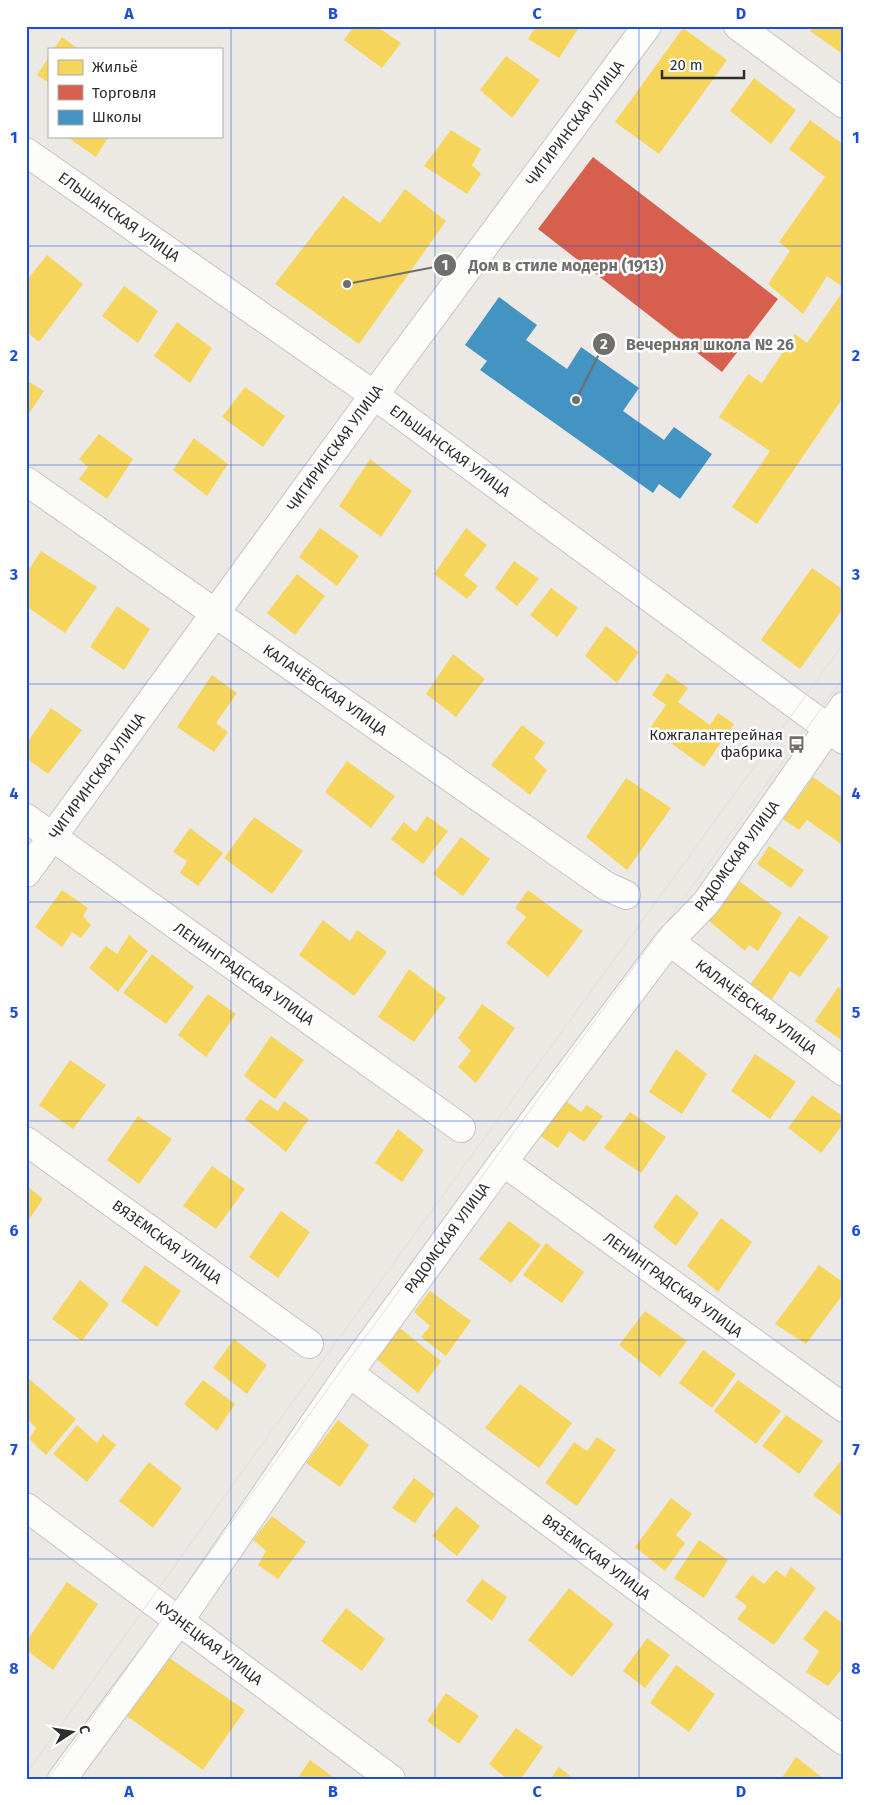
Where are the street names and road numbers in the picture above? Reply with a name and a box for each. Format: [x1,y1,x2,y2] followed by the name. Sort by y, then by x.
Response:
[522,57,628,189] street label: ЧИГИРИНСКАЯ УЛИЦА
[55,168,184,266] street label: ЕЛЬШАНСКАЯ УЛИЦА
[283,381,387,515] street label: ЧИГИРИНСКАЯ УЛИЦА
[386,401,514,501] street label: ЕЛЬШАНСКАЯ УЛИЦА
[260,640,391,740] street label: КАЛАЧЁВСКАЯ УЛИЦА
[45,709,149,843] street label: ЧИГИРИНСКАЯ УЛИЦА
[691,797,784,915] street label: РАДОМСКАЯ УЛИЦА
[170,919,318,1030] street label: ЛЕНИНГРАДСКАЯ УЛИЦА
[692,956,821,1059] street label: КАЛАЧЁВСКАЯ УЛИЦА
[401,1179,494,1297] street label: РАДОМСКАЯ УЛИЦА
[109,1196,226,1288] street label: ВЯЗЕМСКАЯ УЛИЦА
[600,1229,746,1342] street label: ЛЕНИНГРАДСКАЯ УЛИЦА
[538,1510,654,1604] street label: ВЯЗЕМСКАЯ УЛИЦА
[152,1597,266,1689] street label: КУЗНЕЦКАЯ УЛИЦА

